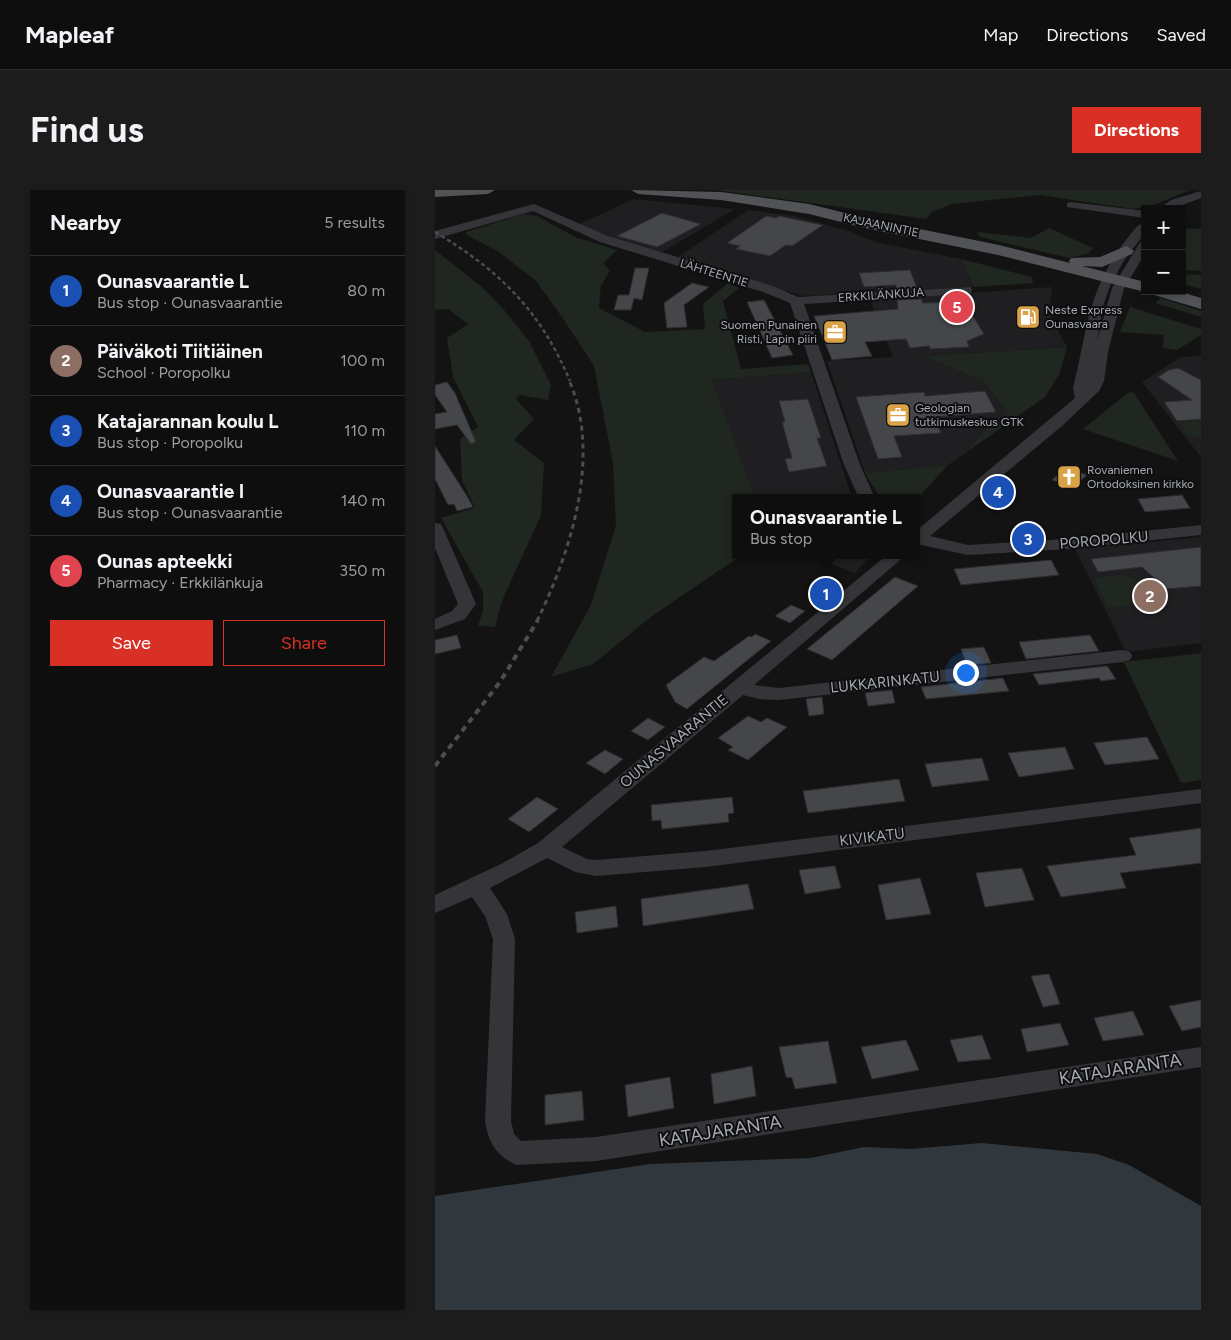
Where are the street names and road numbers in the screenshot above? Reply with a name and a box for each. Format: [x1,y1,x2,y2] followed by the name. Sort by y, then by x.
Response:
[842,210,920,240] street label: KAJAANINTIE
[678,256,750,290] street label: LÄHTEENTIE
[837,285,925,305] street label: ERKKILÄNKUJA
[1059,527,1149,553] street label: POROPOLKU
[829,667,941,697] street label: LUKKARINKATU
[616,690,732,792] street label: OUNASVAARANTIE
[838,824,906,850] street label: KIVIKATU
[1057,1048,1183,1090] street label: KATAJARANTA
[657,1110,783,1152] street label: KATAJARANTA

